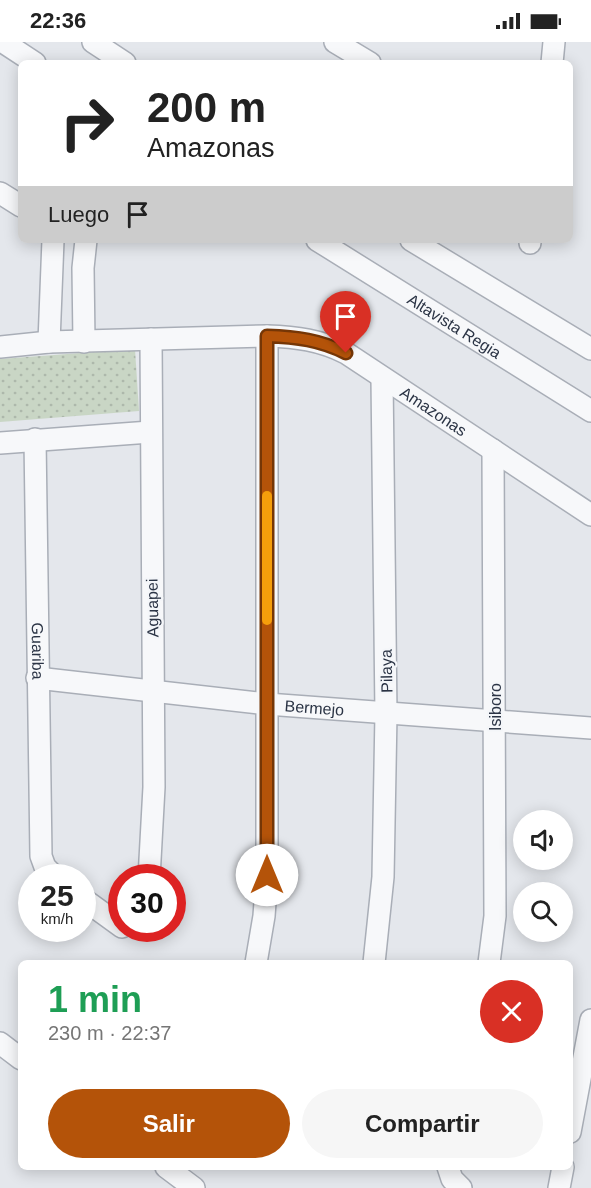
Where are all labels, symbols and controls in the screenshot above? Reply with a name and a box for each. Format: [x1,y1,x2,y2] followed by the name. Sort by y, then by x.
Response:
[30,8,86,33] text: 22:36
[48,84,126,162] icon: right
[147,84,266,131] text: 200 m
[147,133,275,163] text: Amazonas
[121,198,154,231] icon: arrive
[48,202,109,227] text: Luego
[320,291,371,353] pin
[404,291,504,362] street label: Altavista Regia
[329,300,362,333] icon: arrive
[397,383,470,439] street label: Amazonas
[143,578,162,637] street label: Aguapei
[29,622,46,680] street label: Guariba
[378,649,395,693] street label: Pilaya
[487,683,504,731] street label: Isiboro
[284,697,345,719] street label: Bermejo
[513,810,573,942] map controls
[513,810,573,870] button: sound
[235,843,299,907] position arrow
[108,864,186,942] speed limit sign: 30
[40,879,74,912] text: 25
[513,882,573,942] button: search
[41,910,73,927] text: km/h
[48,979,142,1020] text: 1 min
[480,980,543,1043] button: close
[48,1022,171,1044] text: 230 m · 22:37
[48,1089,290,1158] button: Salir
[302,1089,543,1158] button: Compartir

